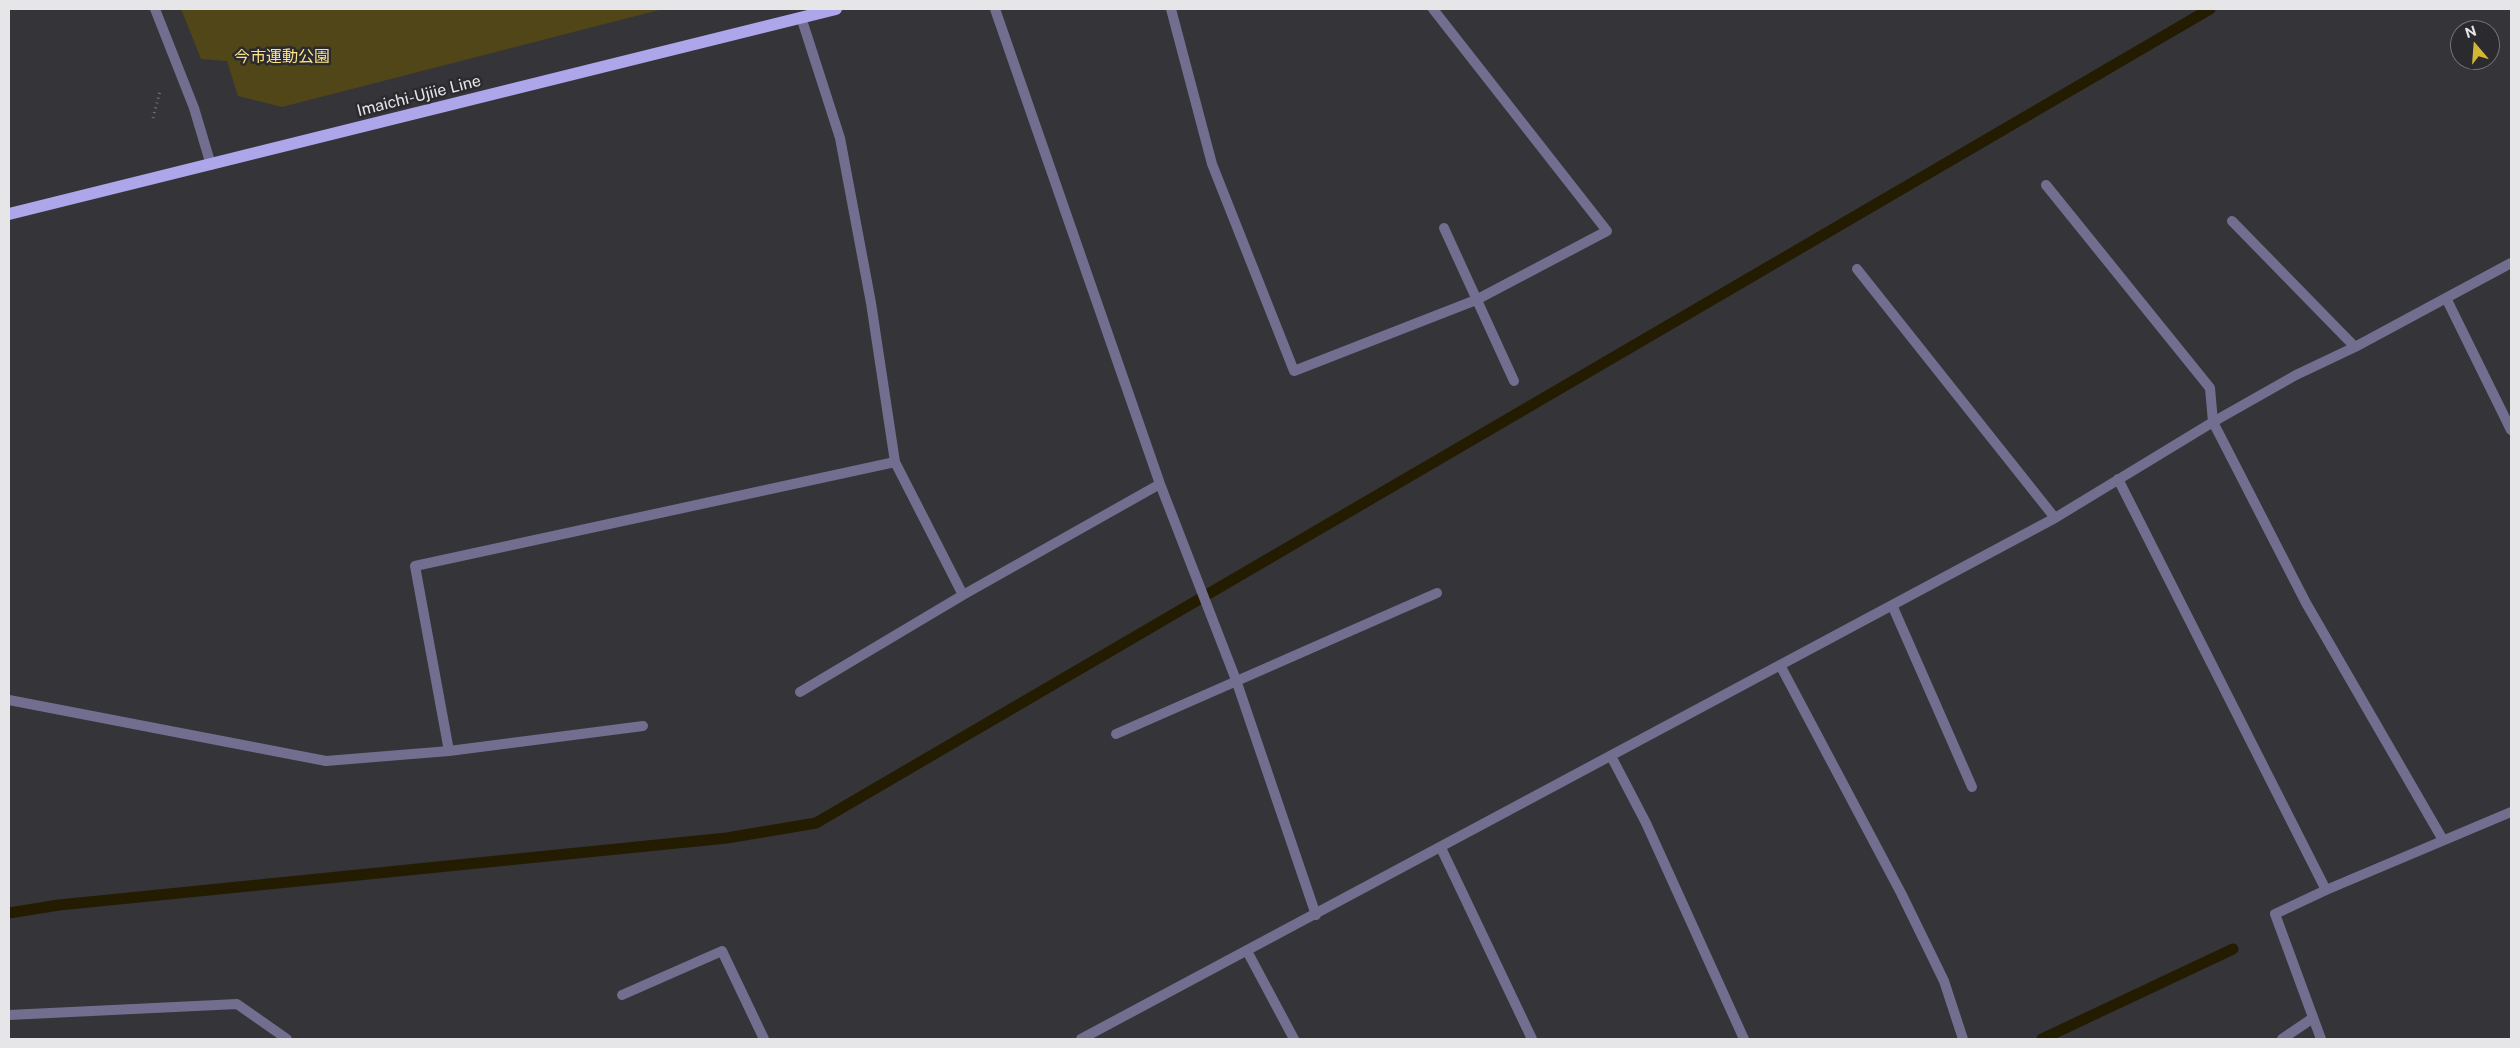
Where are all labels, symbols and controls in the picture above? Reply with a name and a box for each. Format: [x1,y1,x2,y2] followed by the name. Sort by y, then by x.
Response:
[2450,20,2500,70] north arrow
[2463,22,2478,41] text: N
[234,47,330,67] park label: 今市運動公園
[355,71,483,121] street label: Imaichi-Ujiie Line

